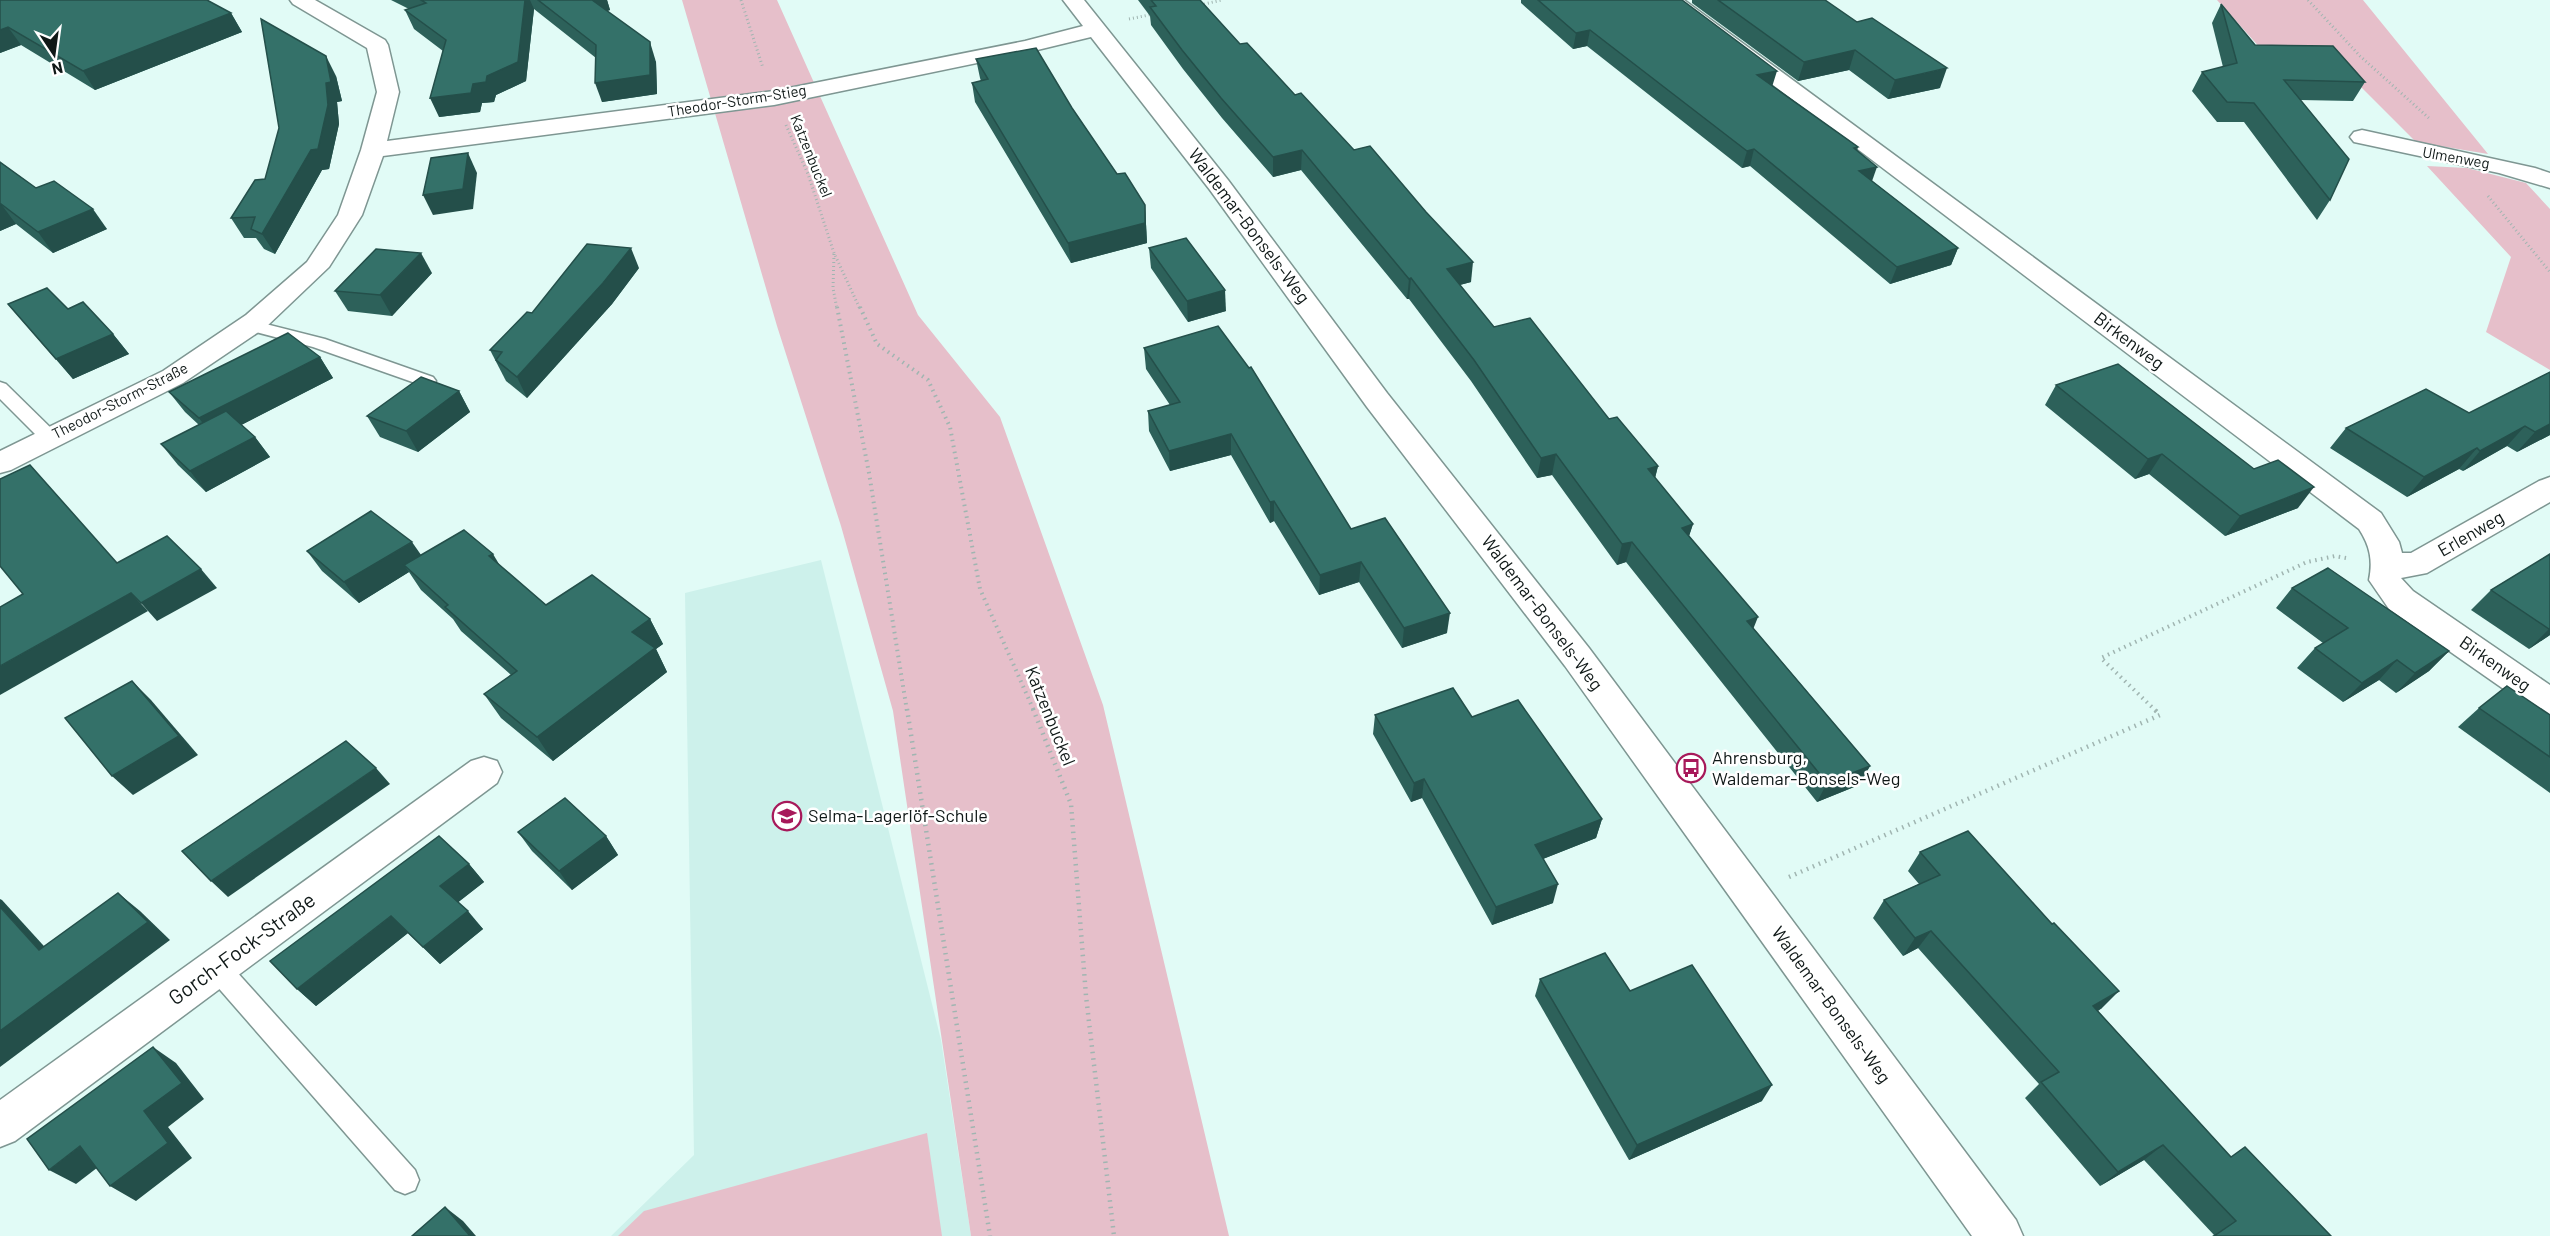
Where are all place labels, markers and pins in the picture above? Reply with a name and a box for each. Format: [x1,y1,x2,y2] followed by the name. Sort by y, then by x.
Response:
[1712,746,1900,789] place label: Ahrensburg, Waldemar-Bonsels-Weg
[1675,752,1707,784] bus stop icon: Ahrensburg, Waldemar-Bonsels-Weg
[771,800,803,832] school or university icon: Selma-Lagerlöf-Schule
[808,804,988,826] place label: Selma-Lagerlöf-Schule

